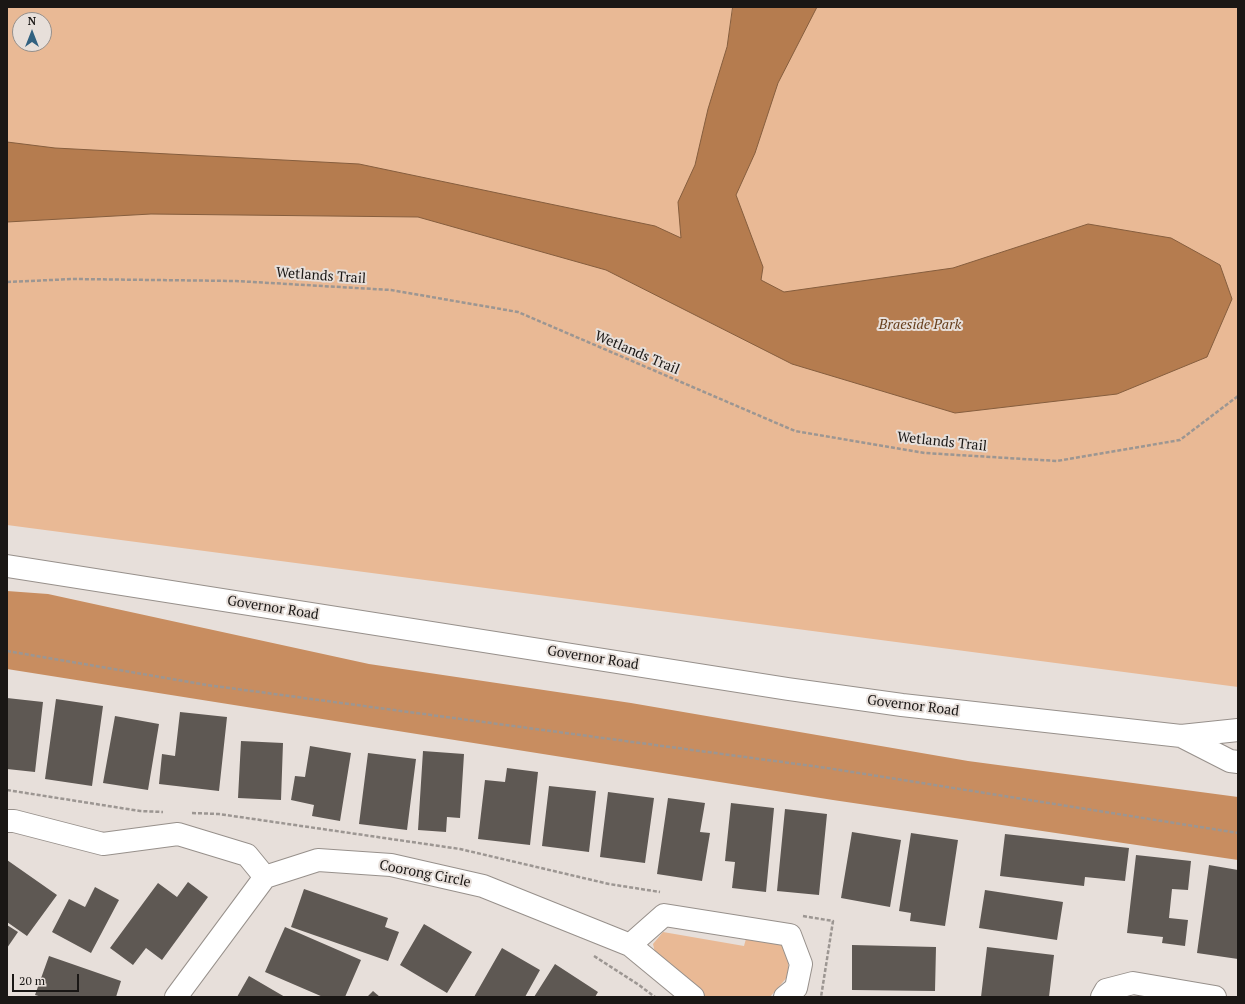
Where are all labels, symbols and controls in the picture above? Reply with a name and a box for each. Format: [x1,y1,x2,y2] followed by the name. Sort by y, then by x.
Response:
[12,12,52,52] north arrow
[28,14,36,28] text: N
[275,264,367,288] street label: Wetlands Trail
[879,317,961,333] park label: Braeside Park
[592,328,682,378] street label: Wetlands Trail
[896,429,988,455] street label: Wetlands Trail
[226,592,320,624] street label: Governor Road
[546,642,640,674] street label: Governor Road
[866,692,960,720] street label: Governor Road
[378,857,472,891] street label: Coorong Circle
[14,966,81,992] scale bar
[19,973,45,988] text: 20 m

